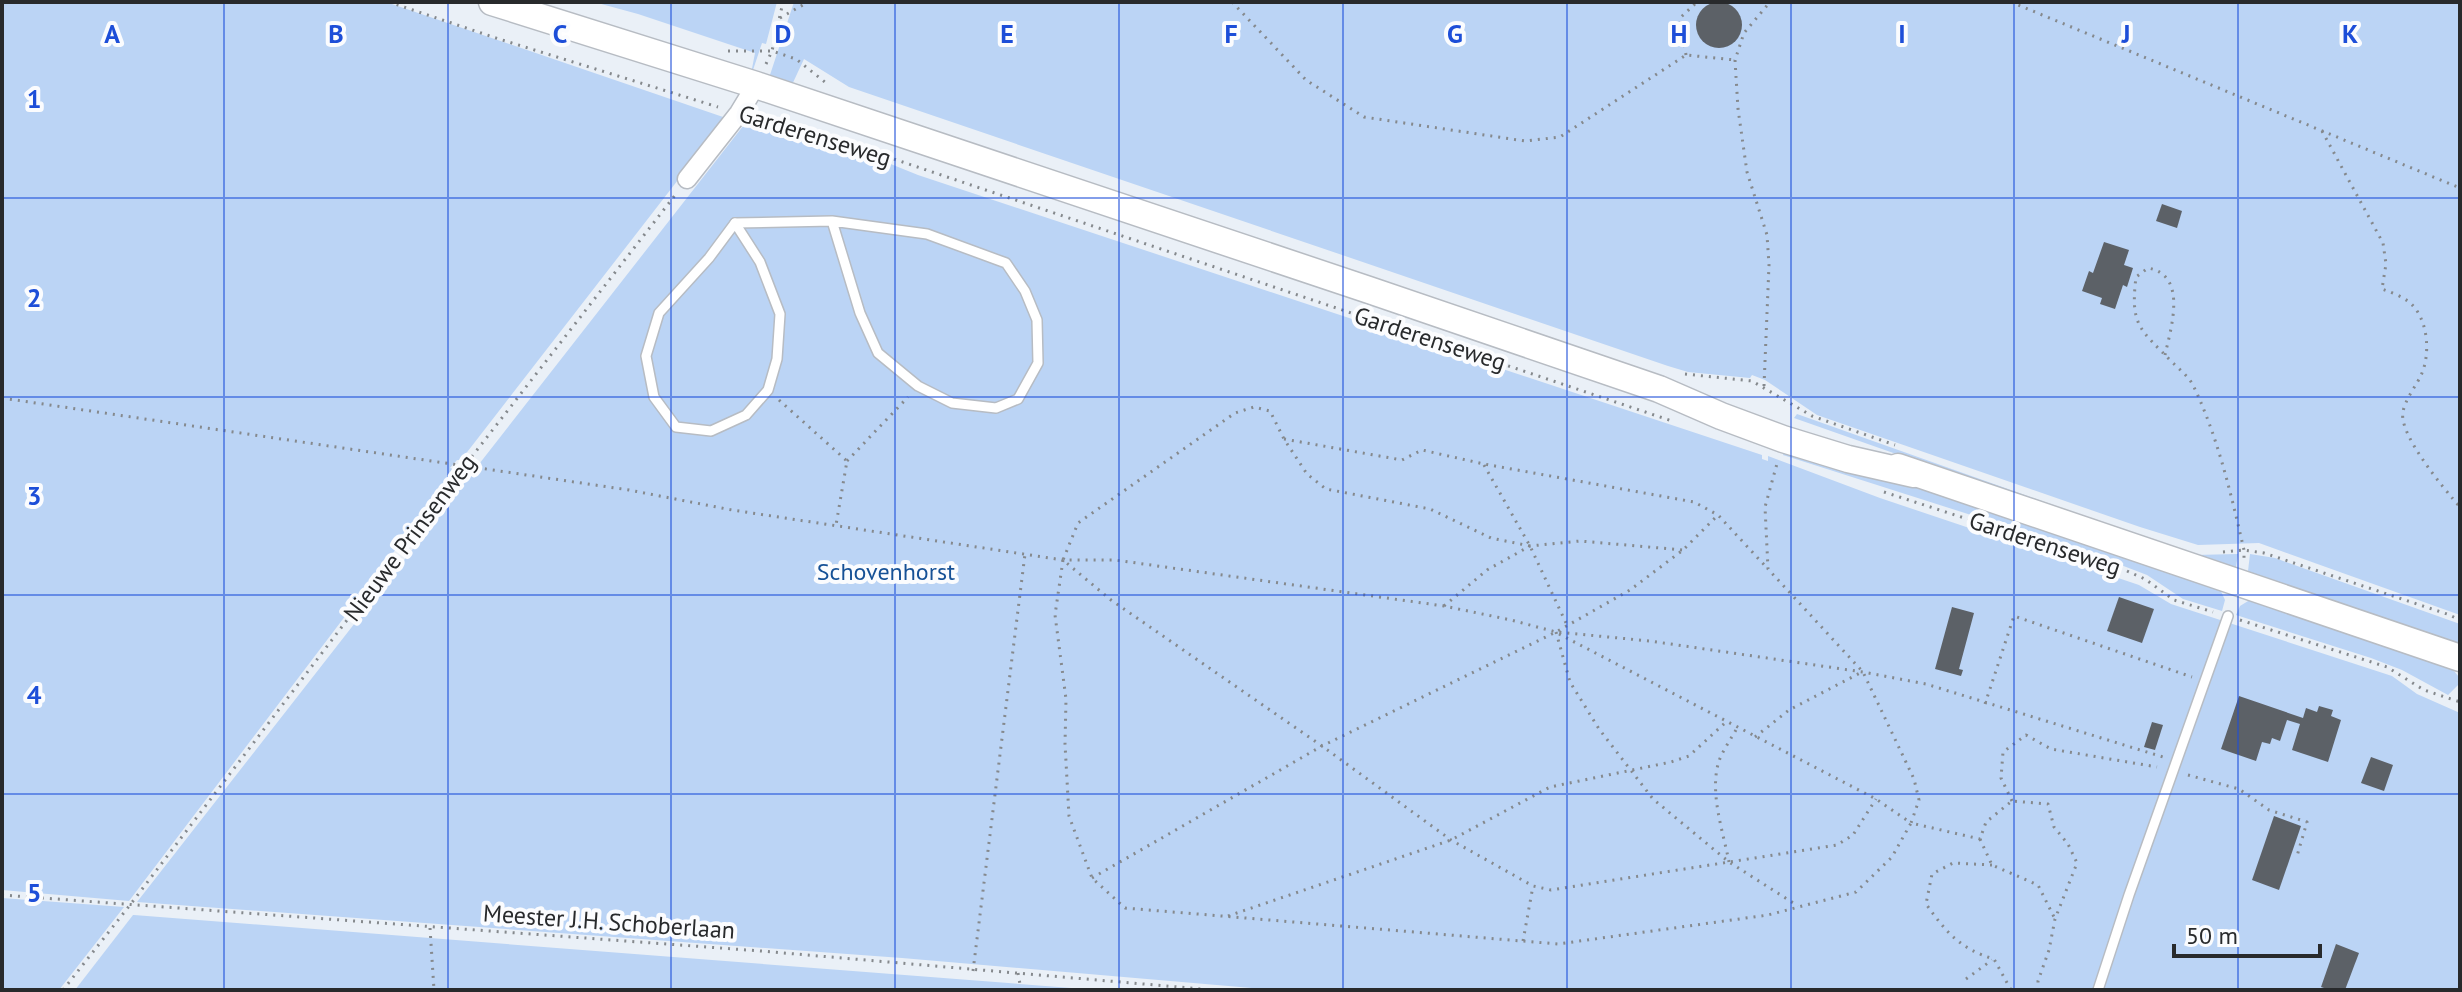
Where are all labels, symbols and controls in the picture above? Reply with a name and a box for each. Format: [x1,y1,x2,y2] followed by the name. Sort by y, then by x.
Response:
[104,17,120,50] text: A
[328,17,344,50] text: B
[553,17,567,50] text: C
[775,17,791,50] text: D
[1000,17,1014,50] text: E
[1224,17,1238,50] text: F
[1447,17,1463,50] text: G
[1671,17,1687,50] text: H
[1898,17,1906,50] text: I
[2121,17,2130,50] text: J
[2342,17,2358,50] text: K
[27,82,41,115] text: 1
[735,98,895,173] street label: Garderenseweg
[27,281,41,314] text: 2
[1350,299,1510,378] street label: Garderenseweg
[337,448,483,628] street label: Nieuwe Prinsenweg
[27,479,41,512] text: 3
[1965,504,2125,583] street label: Garderenseweg
[817,556,955,587] park label: Schovenhorst
[27,678,42,711] text: 4
[27,876,41,909] text: 5
[482,897,736,946] street label: Meester J.H. Schoberlaan
[2174,908,2320,958] scale bar
[2186,920,2238,951] text: 50 m

